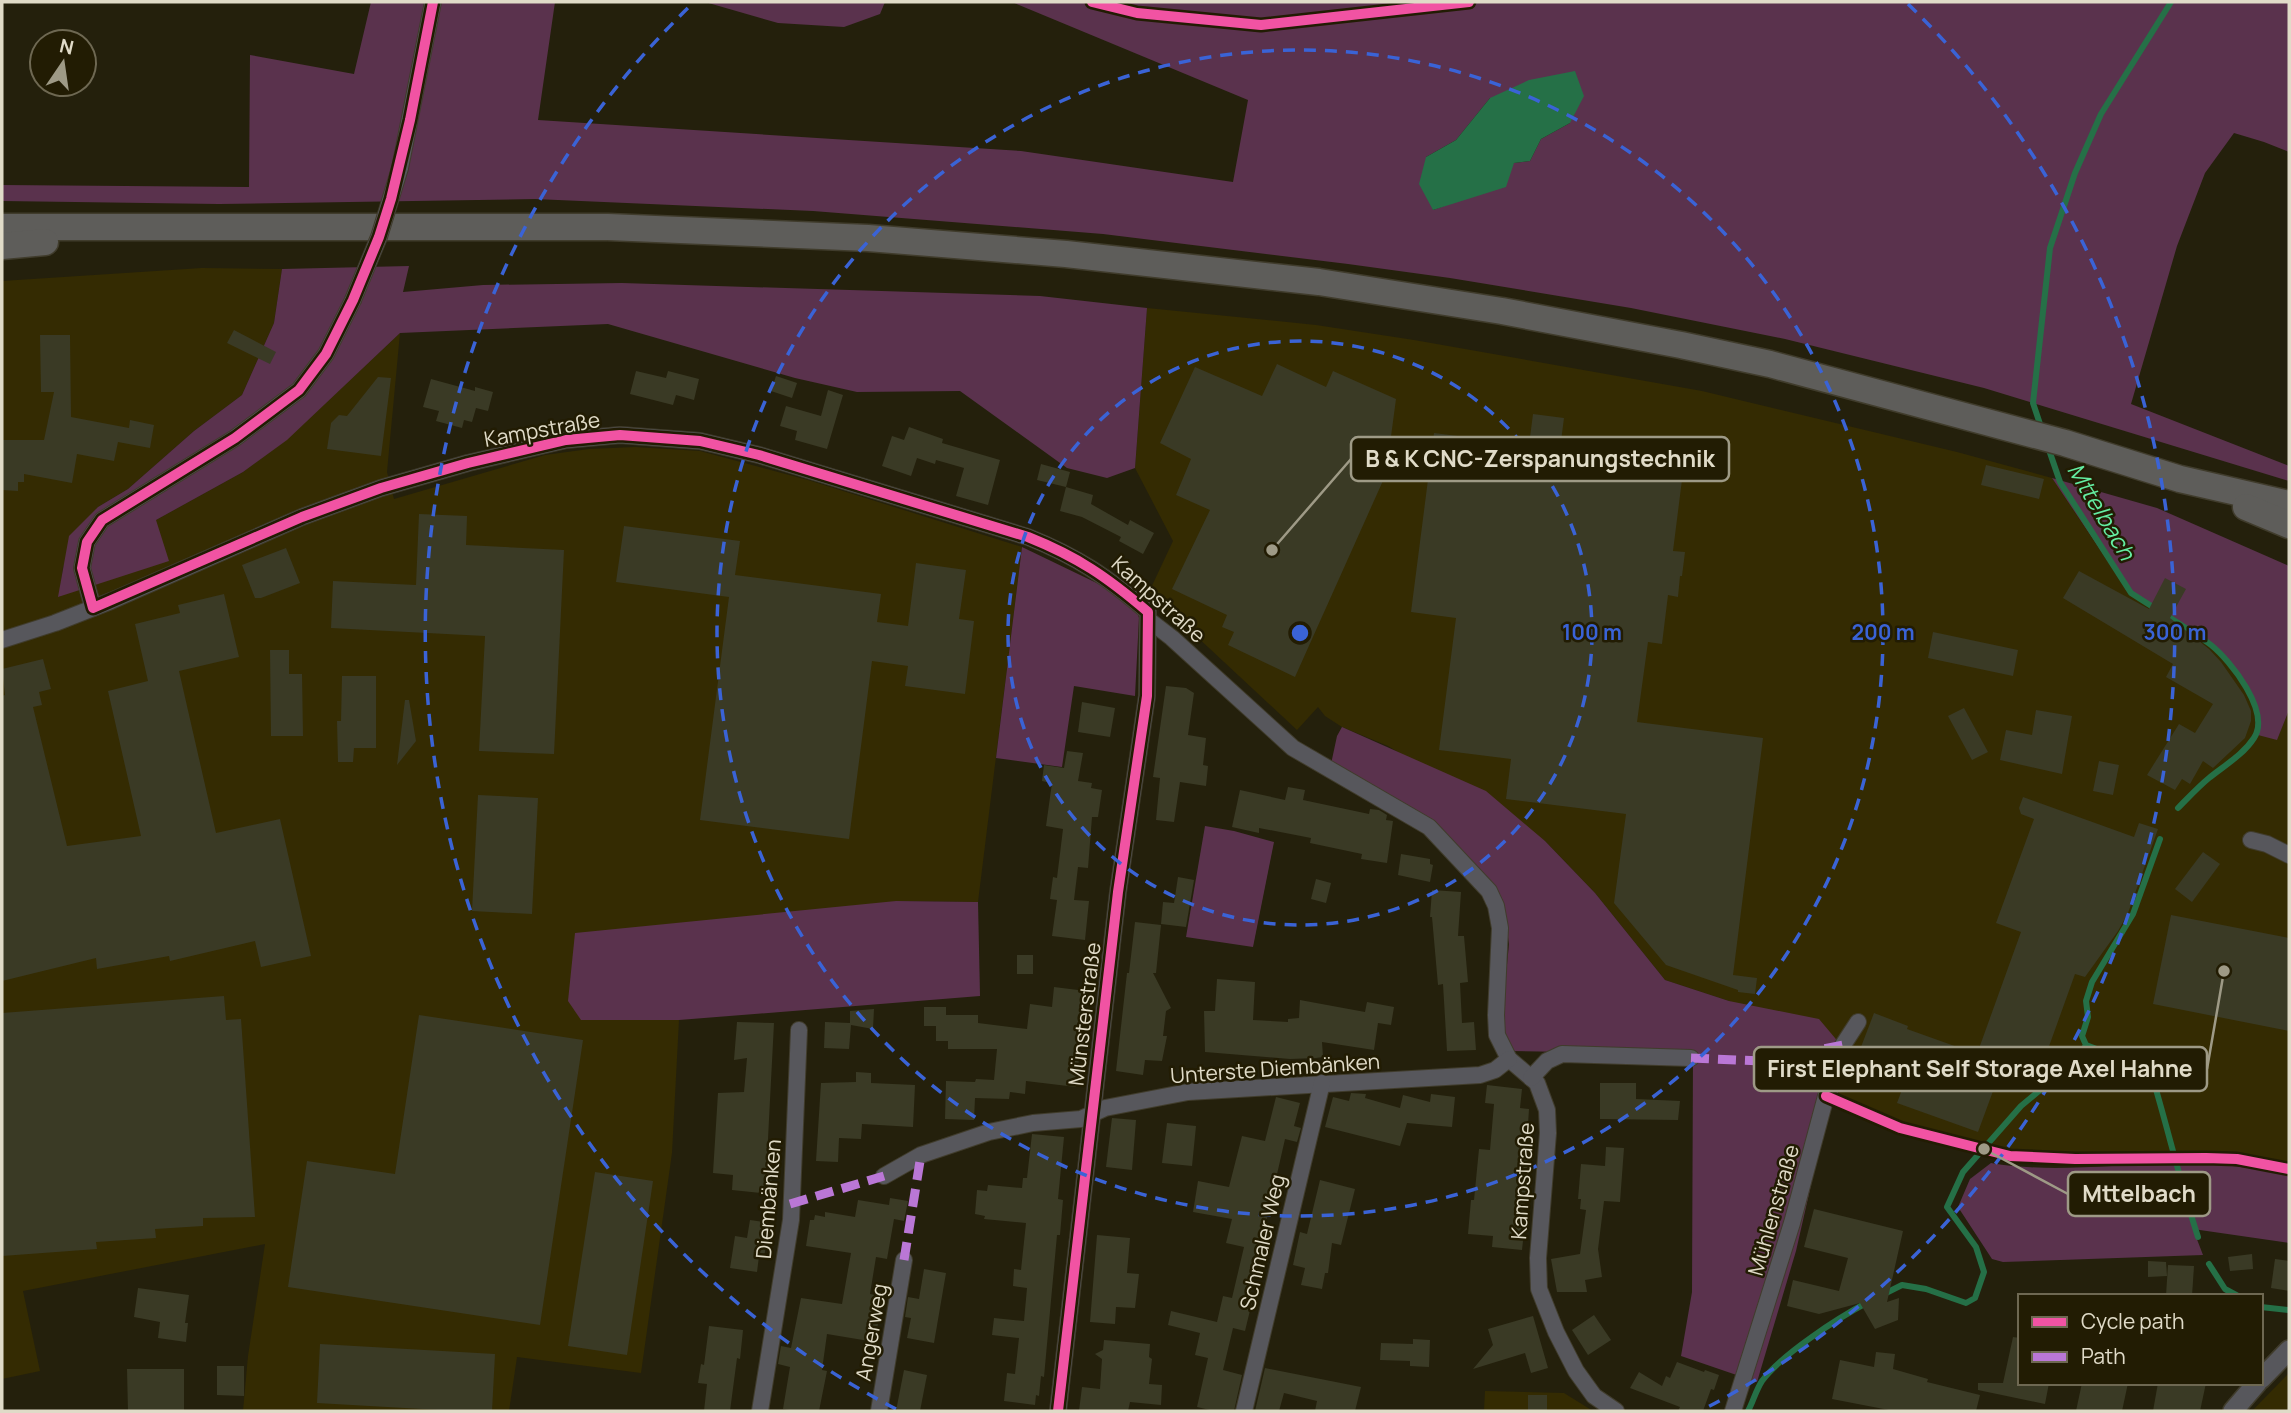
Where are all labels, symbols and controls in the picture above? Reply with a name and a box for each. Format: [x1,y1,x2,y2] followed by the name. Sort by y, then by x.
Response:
[28,28,98,98] north arrow
[57,32,76,61] text: N
[482,405,602,453] street label: Kampstraße
[1351,437,1729,481] callout: B & K CNC-Zerspanungstechnik
[1365,442,1715,474] text: B & K CNC-Zerspanungstechnik
[2060,456,2144,567] water label: Mttelbach
[1106,549,1212,649] street label: Kampstraße
[1562,618,1622,646] text: 100 m
[1851,618,1915,646] text: 200 m
[2144,618,2206,646] text: 300 m
[1288,621,1312,645] centre of rings
[1061,941,1107,1087] street label: Münsterstraße
[1169,1047,1381,1089] street label: Unterste Diembänken
[1754,1047,2207,1091] callout: First Elephant Self Storage Axel Hahne
[1767,1052,2193,1084] text: First Elephant Self Storage Axel Hahne
[1504,1121,1540,1241] street label: Kampstraße
[749,1138,787,1260] street label: Diembänken
[1741,1141,1805,1279] street label: Mühlenstraße
[1233,1171,1291,1313] street label: Schmaler Weg
[2068,1172,2210,1216] callout: Mttelbach
[2082,1177,2196,1209] text: Mttelbach
[849,1281,893,1383] street label: Angerweg
[2018,1294,2263,1385] legend
[2081,1307,2184,1335] text: Cycle path
[2081,1342,2126,1370] text: Path

